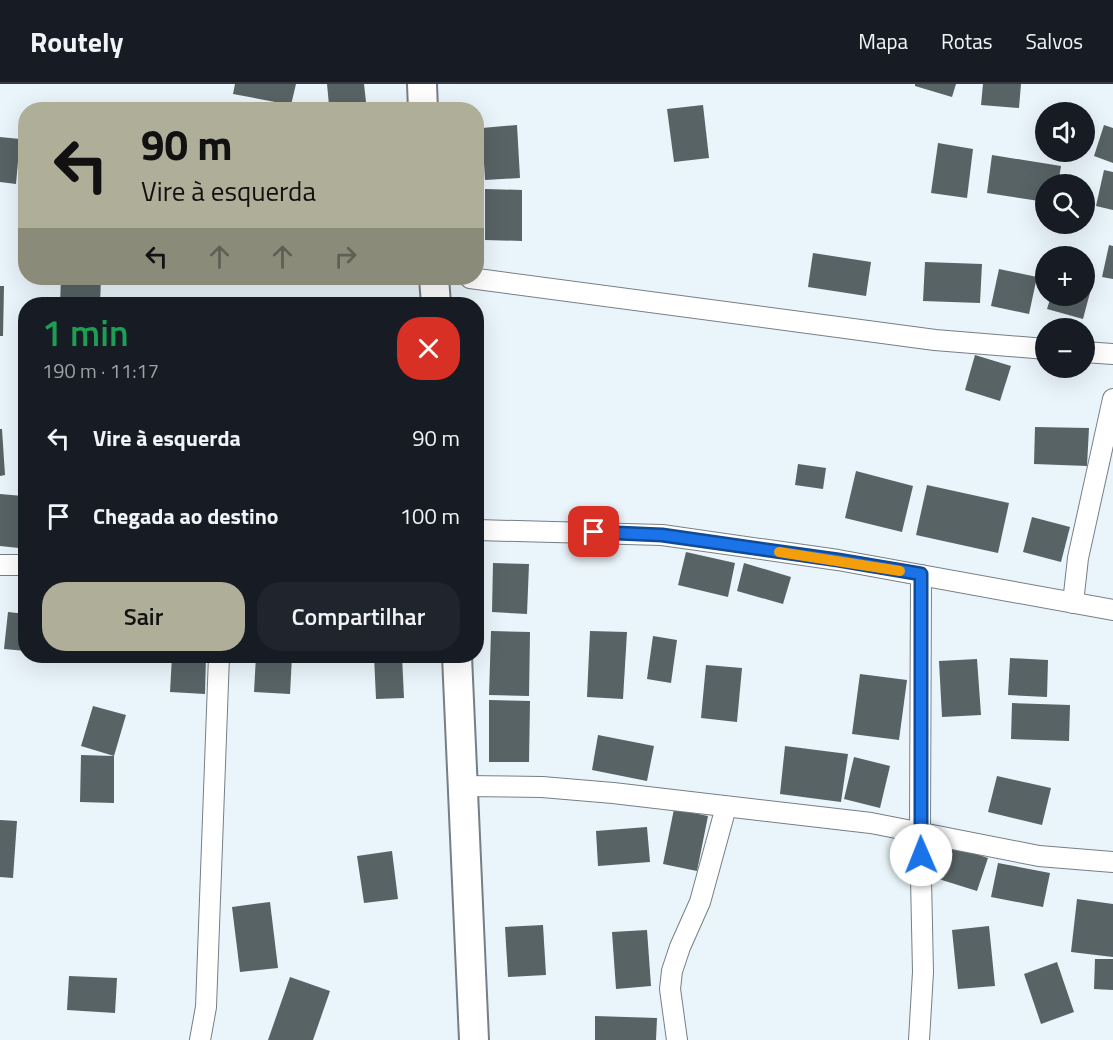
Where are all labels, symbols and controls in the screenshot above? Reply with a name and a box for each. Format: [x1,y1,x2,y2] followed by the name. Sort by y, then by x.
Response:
[30,20,124,63] text: Routely
[858,25,908,57] text: Mapa
[941,25,992,57] text: Rotas
[1025,25,1083,57] text: Salvos
[1035,102,1095,378] map controls
[1035,102,1095,162] button: sound
[141,112,233,176] text: 90 m
[42,126,120,204] icon: left
[141,170,316,211] text: Vire à esquerda
[1035,174,1095,234] button: search
[140,240,173,273] icon: left
[203,240,236,273] icon: ahead
[266,240,299,273] icon: ahead
[329,240,362,273] icon: right
[1035,246,1095,306] button: +
[42,305,129,360] text: 1 min
[397,317,460,380] button: close
[1035,318,1095,378] button: −
[42,355,159,386] text: 190 m · 11:17
[93,421,241,455] text: Vire à esquerda
[412,421,460,455] text: 90 m
[42,422,75,455] icon: left
[93,499,279,533] text: Chegada ao destino
[400,499,460,533] text: 100 m
[42,500,75,533] icon: arrive
[568,506,619,557] pin
[577,515,610,548] icon: arrive
[42,582,245,651] button: Sair
[257,582,460,651] button: Compartilhar
[889,823,953,887] position arrow

